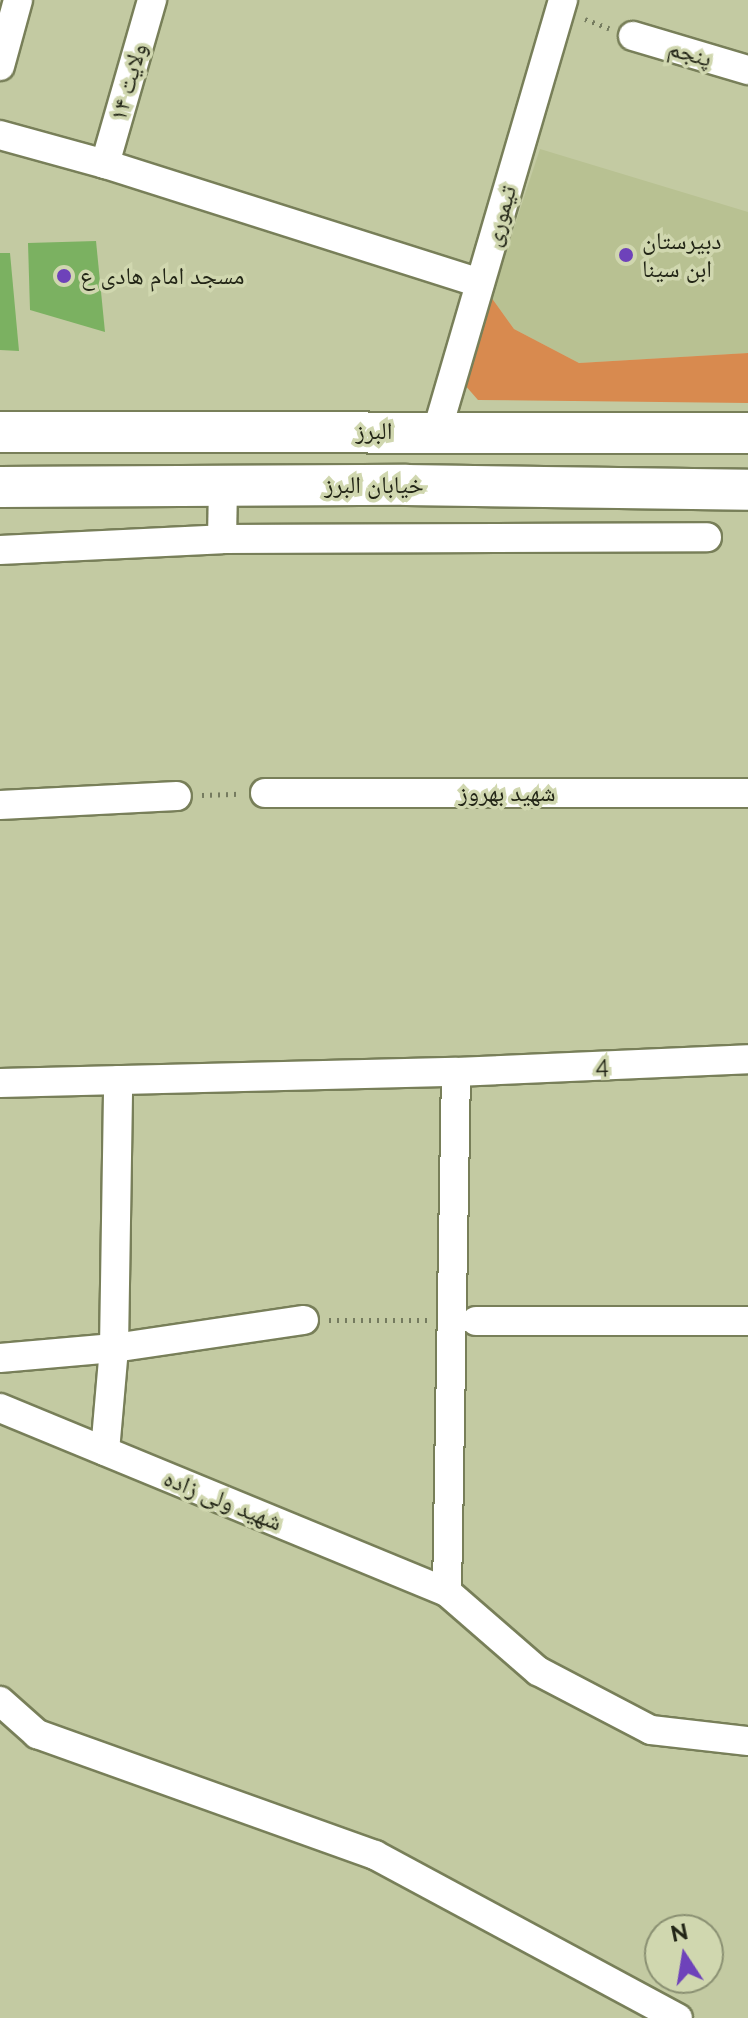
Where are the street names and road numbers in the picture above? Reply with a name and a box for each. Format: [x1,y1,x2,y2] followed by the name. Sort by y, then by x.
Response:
[665,33,715,73] street label: پنجم
[103,40,153,124] street label: ولایت ۱۴
[478,182,522,250] street label: تیموری
[356,417,392,445] street label: البرز
[324,471,424,499] street label: خیابان البرز
[458,779,556,807] street label: شهید بهروز
[595,1050,609,1080] street label: 4
[160,1463,286,1537] street label: شهید ولی زاده

